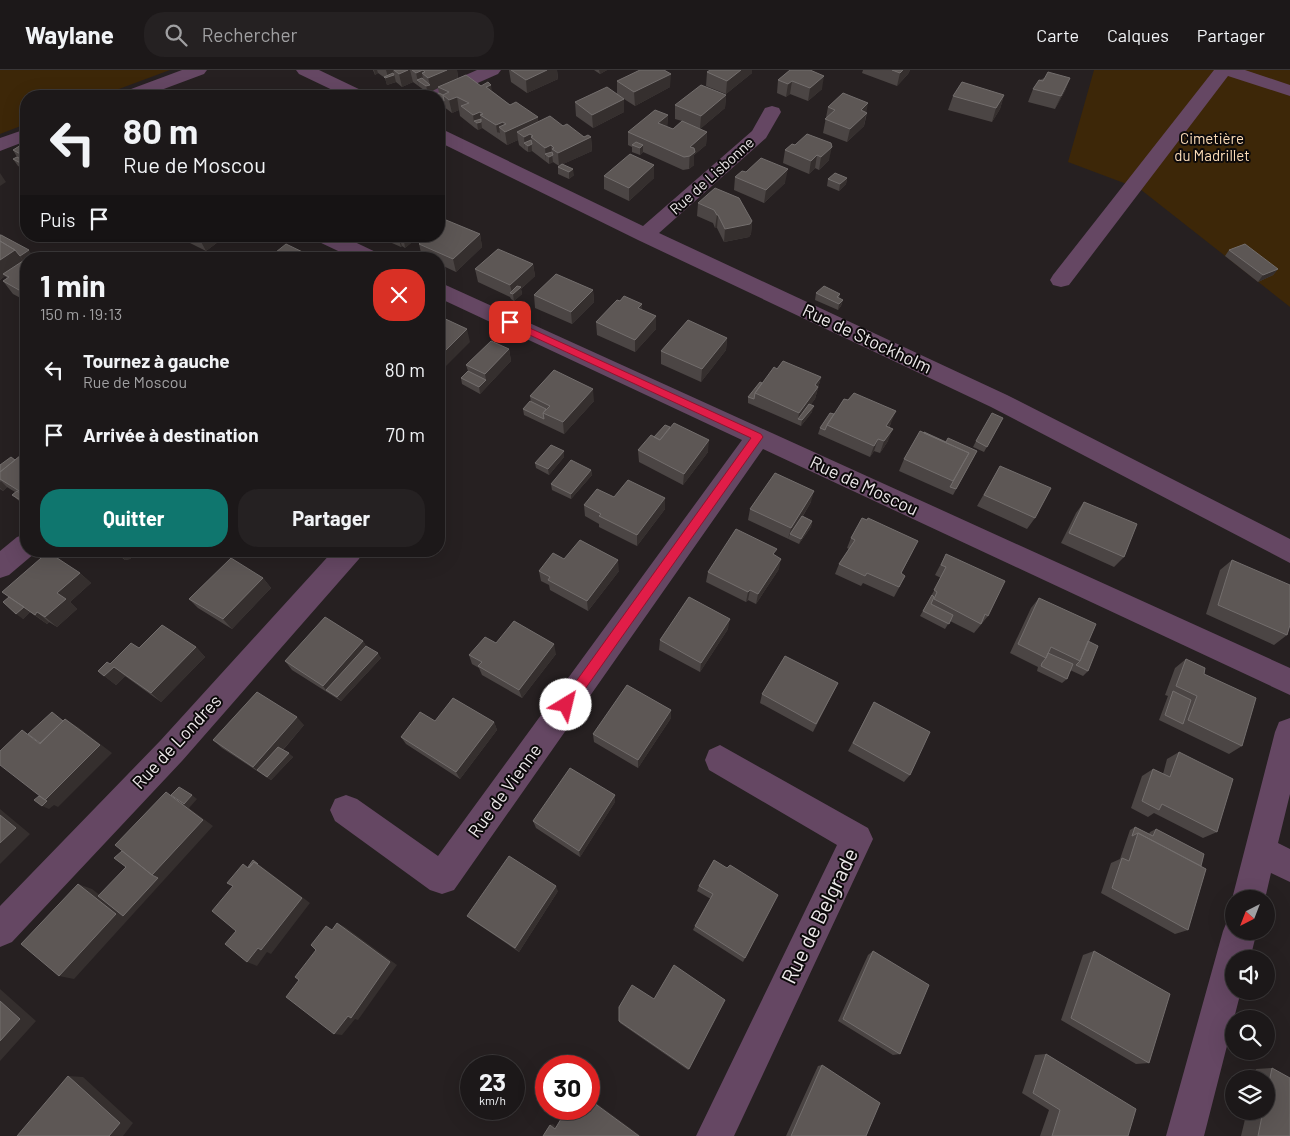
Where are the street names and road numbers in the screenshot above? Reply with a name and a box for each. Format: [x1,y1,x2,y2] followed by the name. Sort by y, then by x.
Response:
[665,133,757,218] street label: Rue de Lisbonne
[799,298,936,378] street label: Rue de Stockholm
[807,450,922,520] street label: Rue de Moscou
[127,690,226,793] street label: Rue de Londres
[463,739,546,842] street label: Rue de Vienne
[775,843,862,987] street label: Rue de Belgrade

